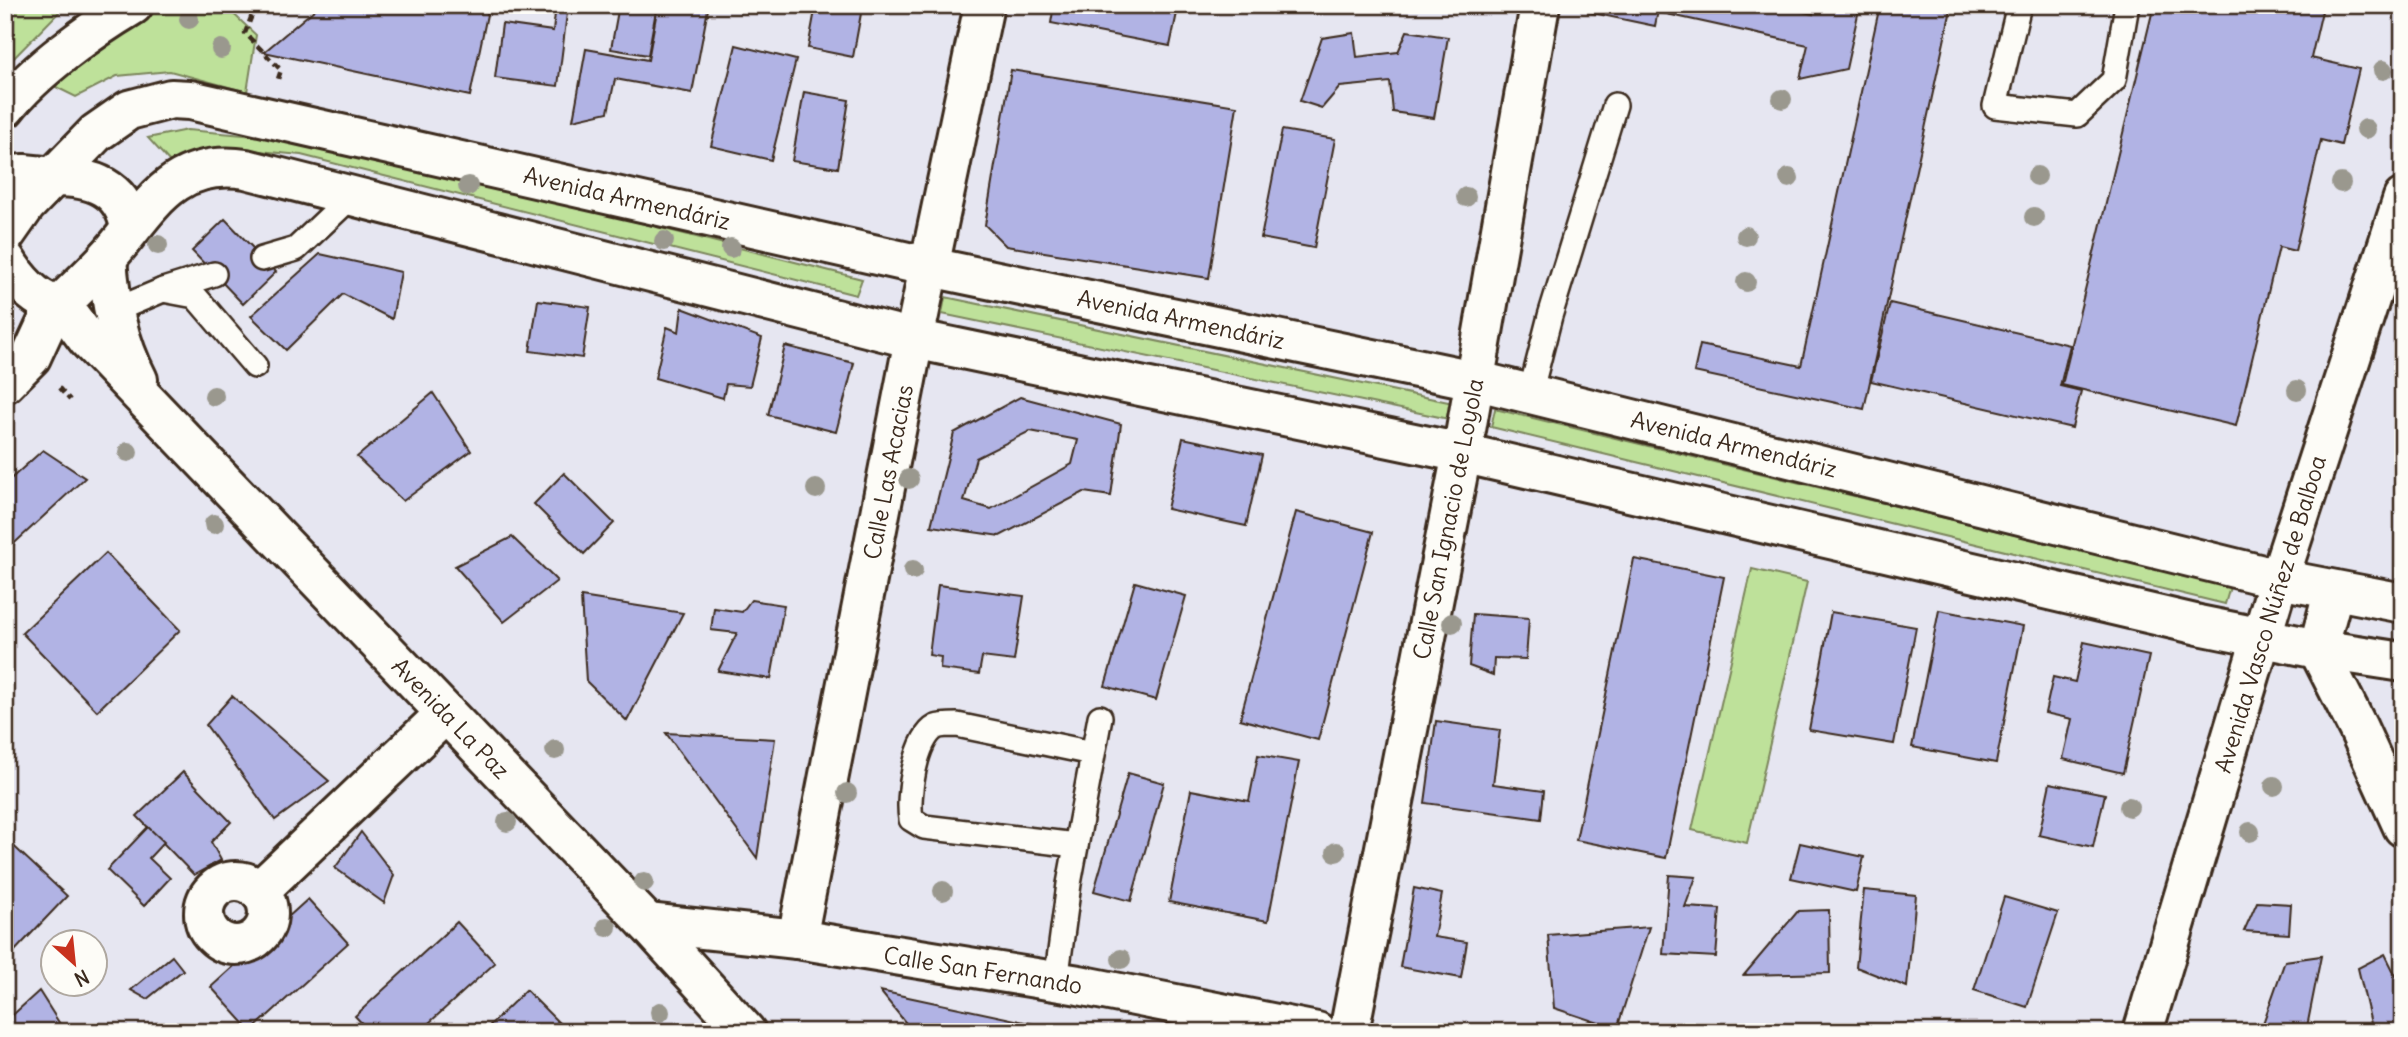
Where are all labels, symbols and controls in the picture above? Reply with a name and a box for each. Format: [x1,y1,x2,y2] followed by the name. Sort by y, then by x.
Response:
[521,160,733,236] street label: Avenida Armendáriz
[1075,283,1287,355] street label: Avenida Armendáriz
[1407,376,1489,662] street label: Calle San Ignacio de Loyola
[857,382,919,562] street label: Calle Las Acacias
[1628,404,1840,484] street label: Avenida Armendáriz
[2208,452,2332,776] street label: Avenida Vasco Núñez de Balboa
[386,651,516,785] street label: Avenida La Paz
[38,928,108,998] north arrow
[882,940,1084,1000] street label: Calle San Fernando
[70,964,93,992] text: N

